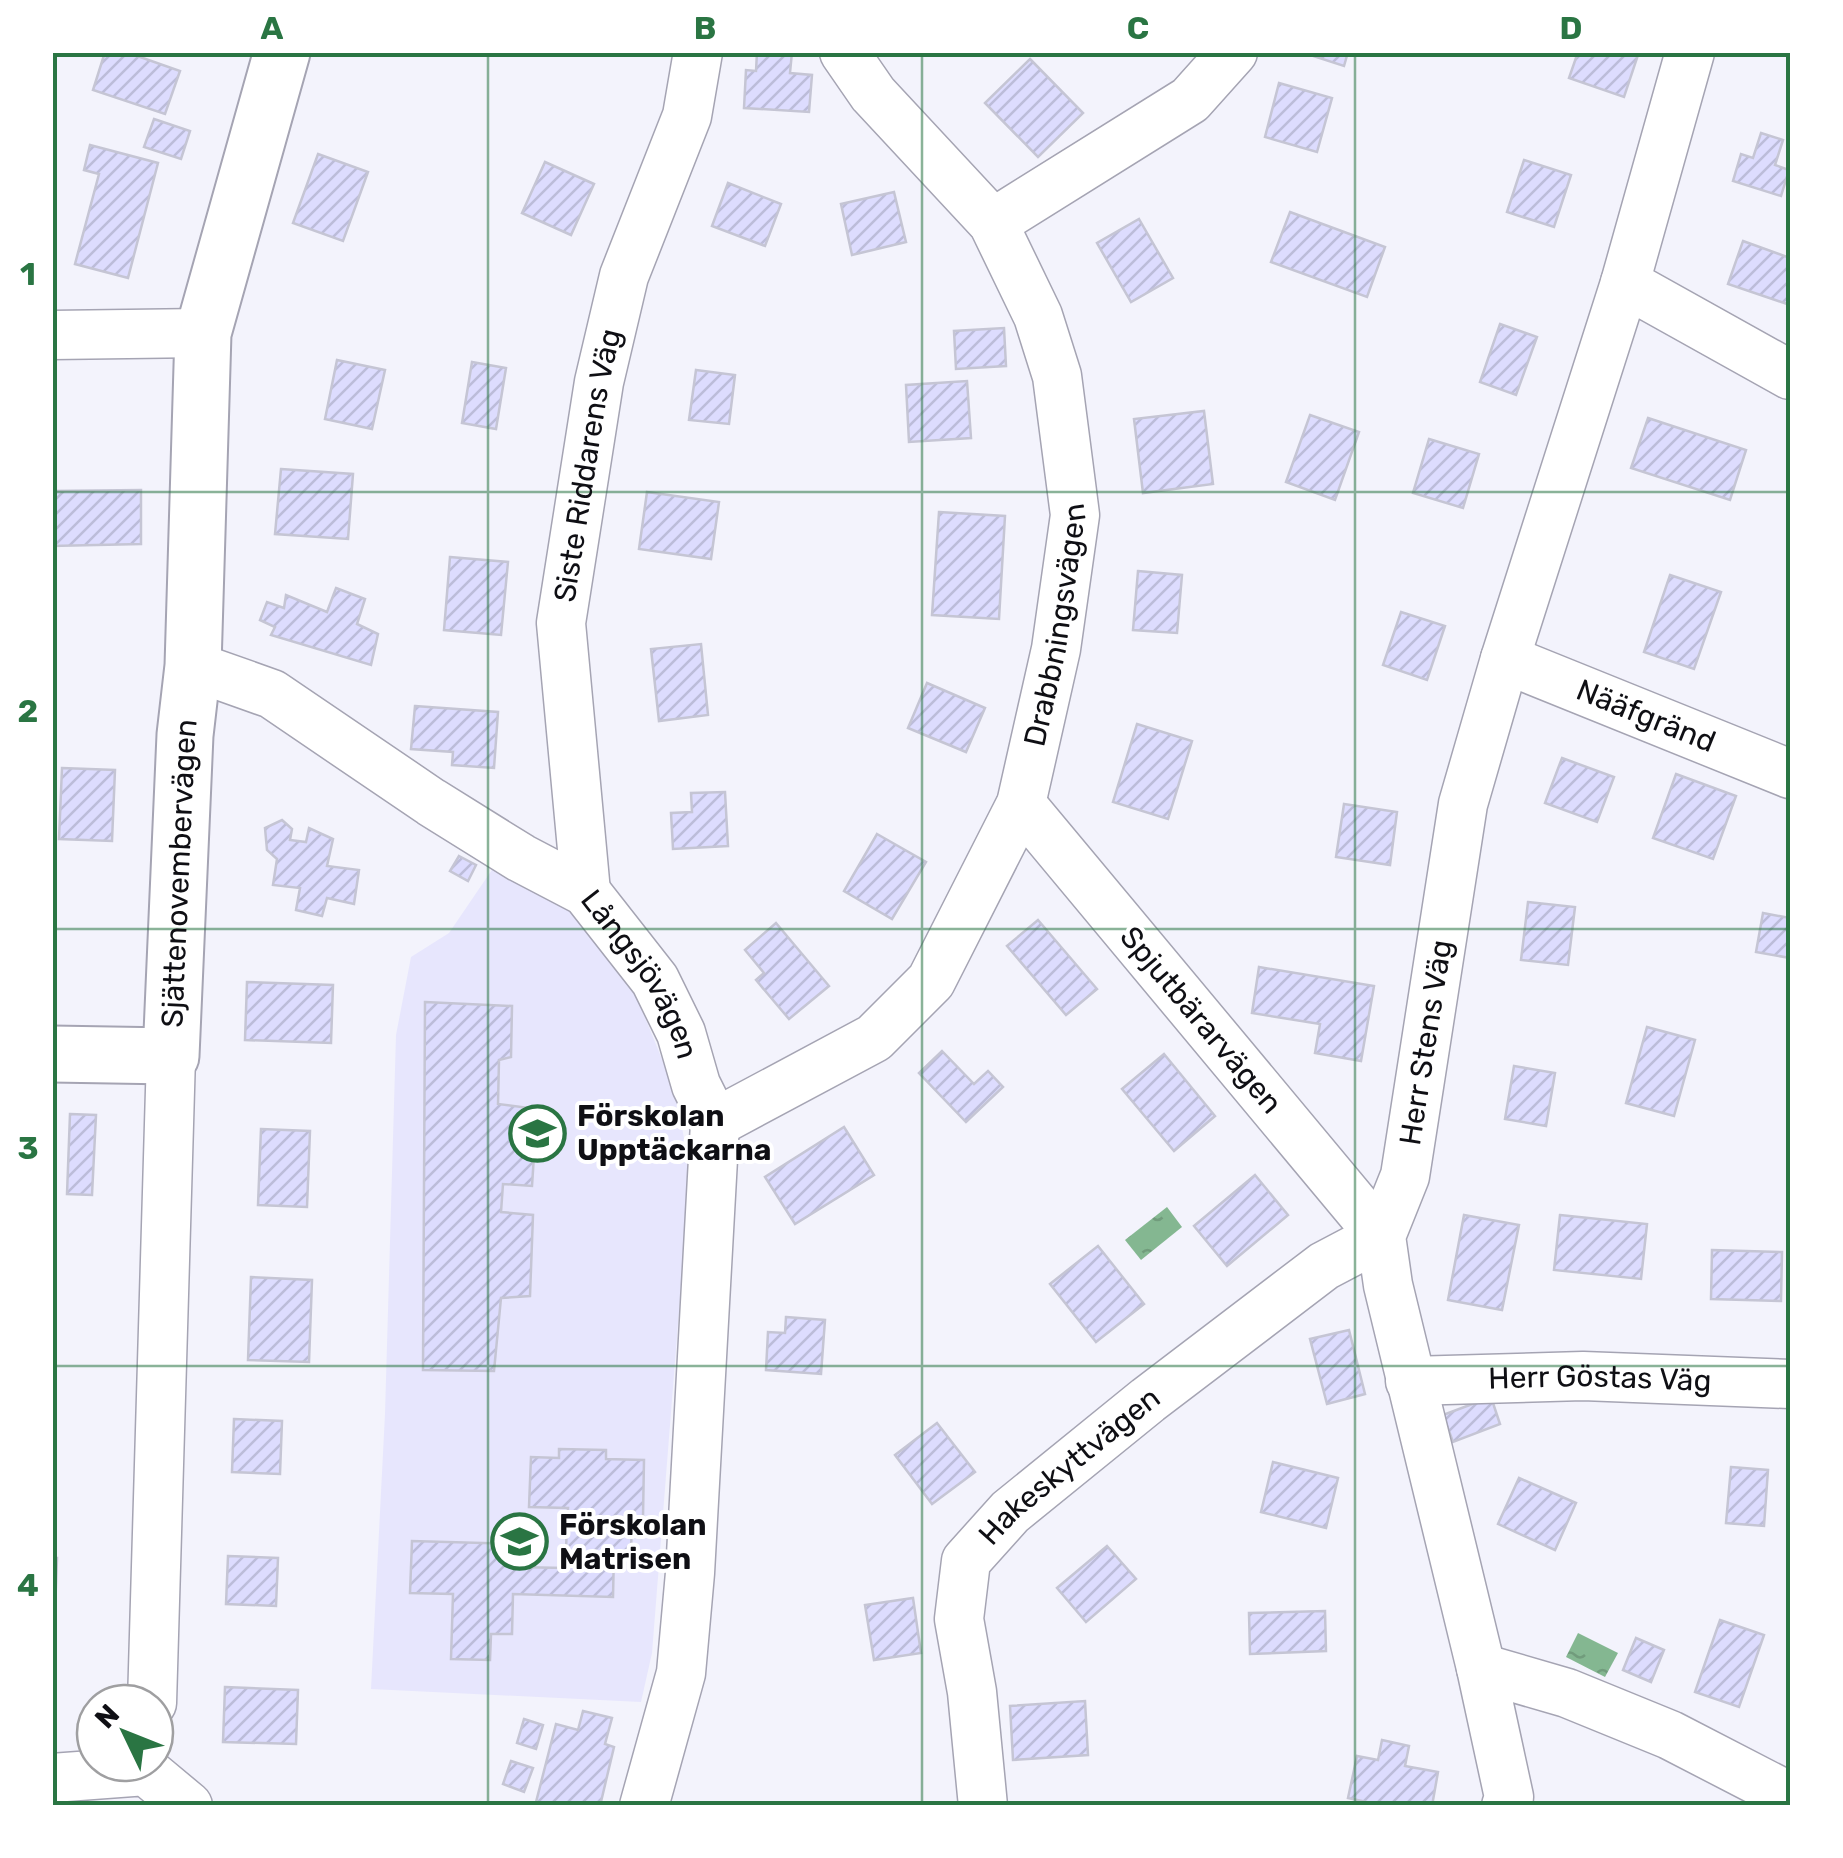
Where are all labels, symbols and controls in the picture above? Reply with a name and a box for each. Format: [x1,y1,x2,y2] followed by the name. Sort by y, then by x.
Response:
[261,9,284,47] text: A
[694,9,716,47] text: B
[1127,9,1149,47] text: C
[1560,9,1582,47] text: D
[20,255,36,293] text: 1
[547,325,629,605] street label: Siste Riddarens Väg
[1017,502,1094,750] street label: Drabbningsvägen
[1571,672,1721,760] street label: Nääfgränd
[18,692,38,730] text: 2
[154,717,205,1028] street label: Sjättenovembervägen
[573,883,706,1063] street label: Långsjövägen
[1112,919,1290,1121] street label: Spjutbärarvägen
[1392,937,1460,1148] street label: Herr Stens Väg
[577,1098,771,1168] place label: Förskolan Upptäckarna
[508,1103,568,1163] school or university icon: Förskolan Upptäckarna
[17,1129,39,1167] text: 3
[1488,1358,1712,1399] street label: Herr Göstas Väg
[971,1379,1167,1552] street label: Hakeskyttvägen
[559,1507,707,1577] place label: Förskolan Matrisen
[490,1512,550,1572] school or university icon: Förskolan Matrisen
[17,1566,39,1604] text: 4
[75,1683,175,1783] north arrow
[88,1698,126,1735] text: N

